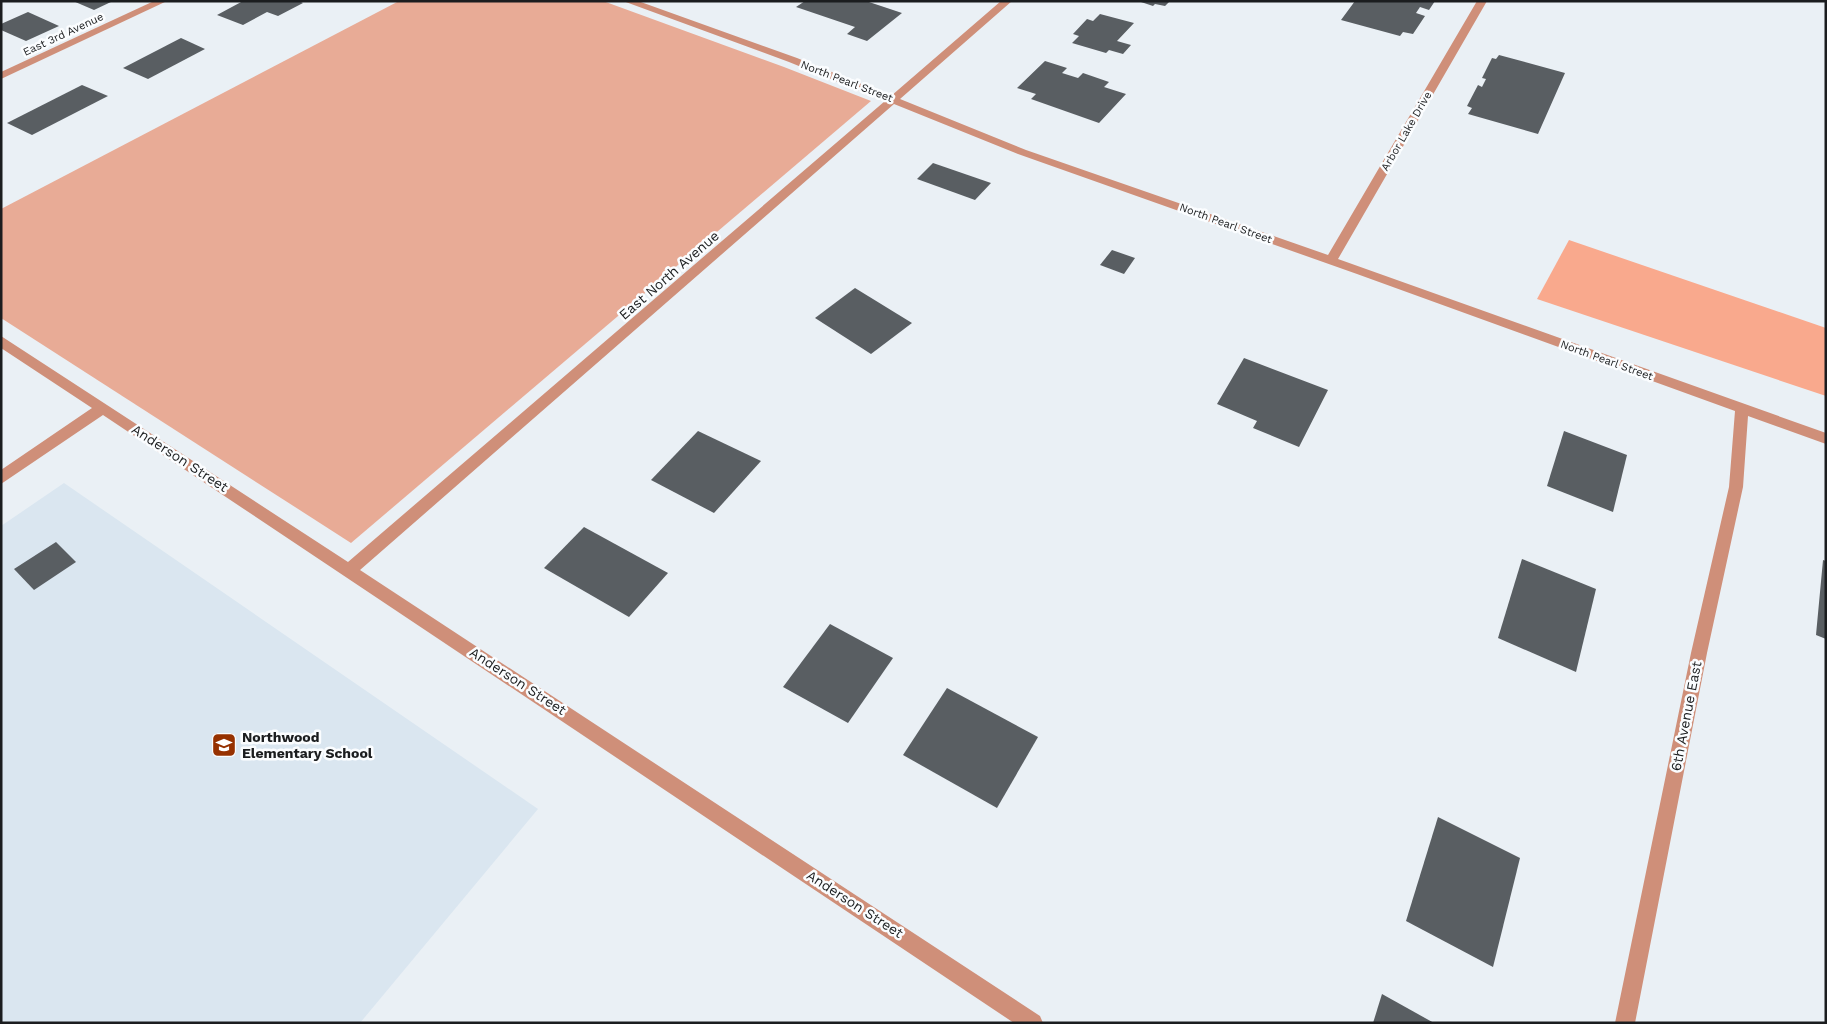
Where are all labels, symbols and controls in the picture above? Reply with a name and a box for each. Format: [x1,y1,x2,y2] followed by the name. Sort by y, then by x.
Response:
[21,10,105,59] street label: East 3rd Avenue
[799,58,895,105] street label: North Pearl Street
[1378,89,1434,173] street label: Arbor Lake Drive
[1178,201,1274,246] street label: North Pearl Street
[616,227,722,323] street label: East North Avenue
[1559,338,1655,383] street label: North Pearl Street
[129,421,231,495] street label: Anderson Street
[467,644,569,718] street label: Anderson Street
[1667,660,1705,772] street label: 6th Avenue East
[242,729,373,761] place label: Northwood Elementary School
[211,732,237,758] school or university icon: Northwood Elementary School
[804,867,906,941] street label: Anderson Street

